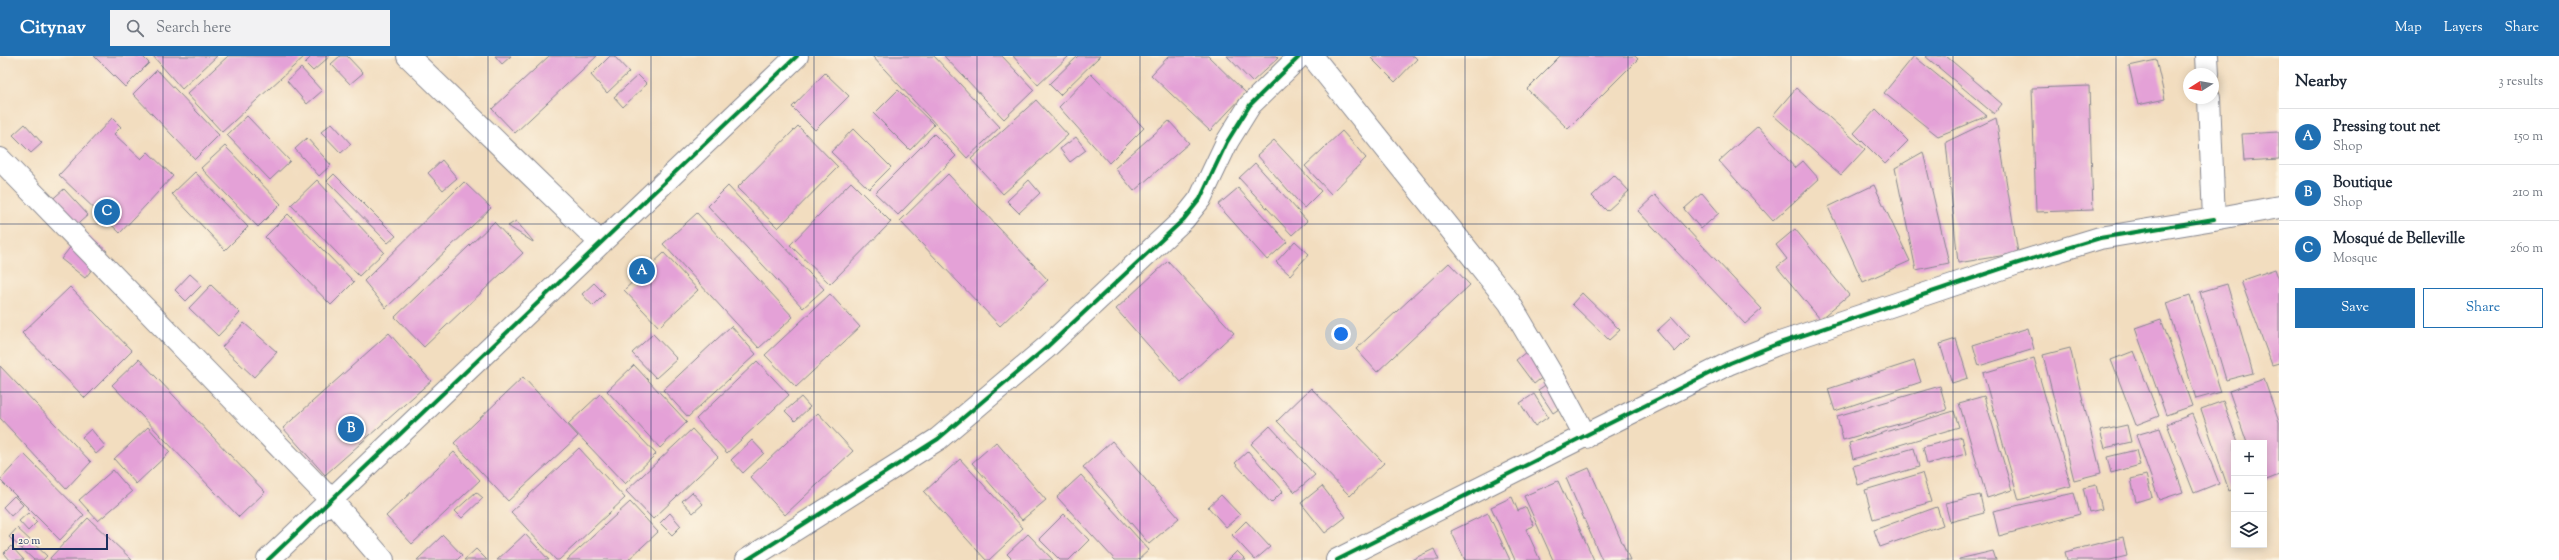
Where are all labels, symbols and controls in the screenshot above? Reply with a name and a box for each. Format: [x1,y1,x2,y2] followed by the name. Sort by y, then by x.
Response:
[110,10,390,46] search box
[20,15,86,42] text: Citynav
[124,17,146,39] icon: search
[156,18,231,39] text: Search here
[2395,18,2422,38] text: Map
[2444,18,2482,38] text: Layers
[2504,18,2539,38] text: Share
[2183,68,2219,104] north arrow
[2295,70,2347,94] text: Nearby
[2498,73,2543,91] text: 3 results
[2333,117,2440,138] text: Pressing tout net
[2303,128,2313,146] text: A
[2514,128,2543,146] text: 150 m
[2333,138,2362,156] text: Shop
[2333,173,2392,194] text: Boutique
[2304,184,2312,202] text: B
[2512,184,2543,202] text: 210 m
[2333,194,2362,212] text: Shop
[94,197,120,227] pin: C
[2333,229,2465,250] text: Mosqué de Belleville
[2303,240,2313,258] text: C
[2510,240,2543,258] text: 260 m
[2333,250,2378,268] text: Mosque
[629,256,655,286] pin: A
[2295,288,2415,328] button: Save
[2423,288,2543,328] button: Share
[1331,324,1351,344] your location
[338,414,364,444] pin: B
[2231,440,2267,548] map controls
[2231,440,2267,476] button: +
[2231,476,2267,512] button: −
[2231,512,2267,548] button: layers
[12,532,108,551] scale bar
[18,533,40,549] text: 20 m

